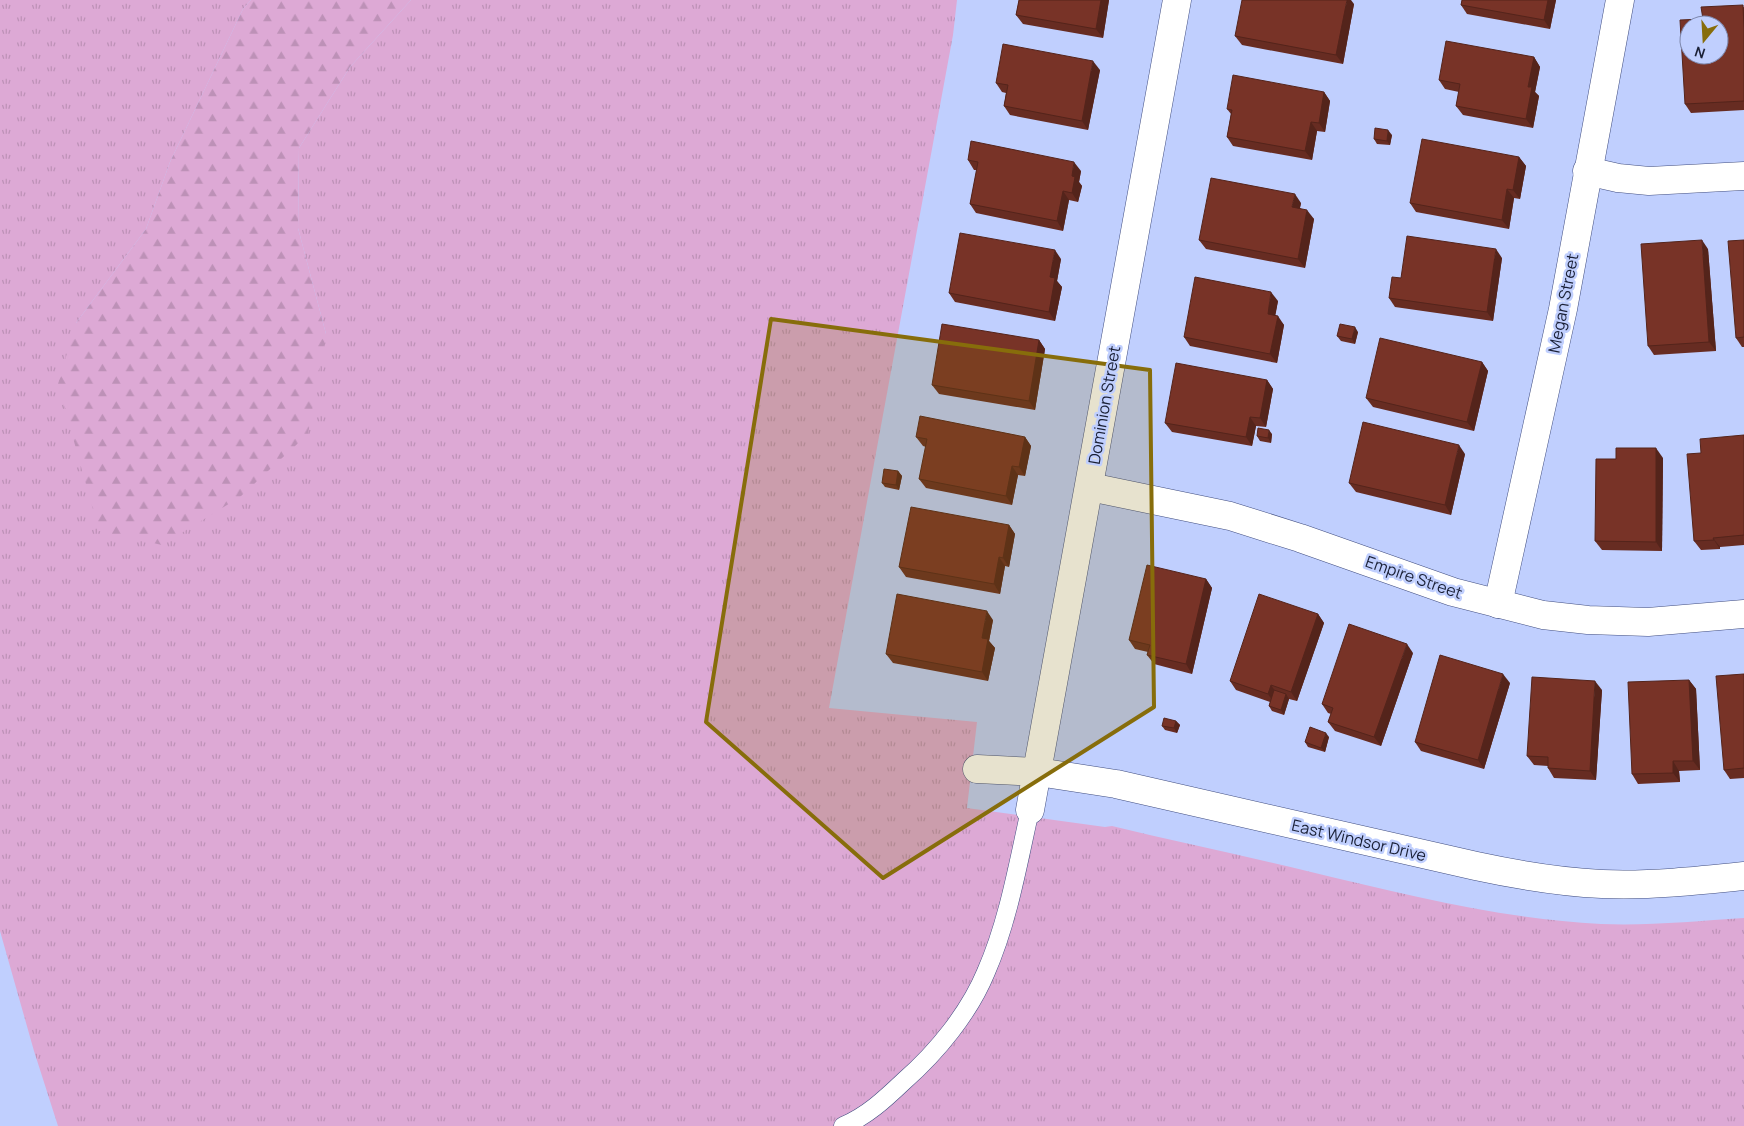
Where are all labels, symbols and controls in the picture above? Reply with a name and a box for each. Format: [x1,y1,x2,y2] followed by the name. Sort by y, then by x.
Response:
[1679,15,1729,65] north arrow
[1692,42,1708,63] text: N
[1543,251,1583,355] street label: Megan Street
[1083,344,1125,466] street label: Dominion Street
[1363,550,1465,604] street label: Empire Street
[1289,814,1429,866] street label: East Windsor Drive

